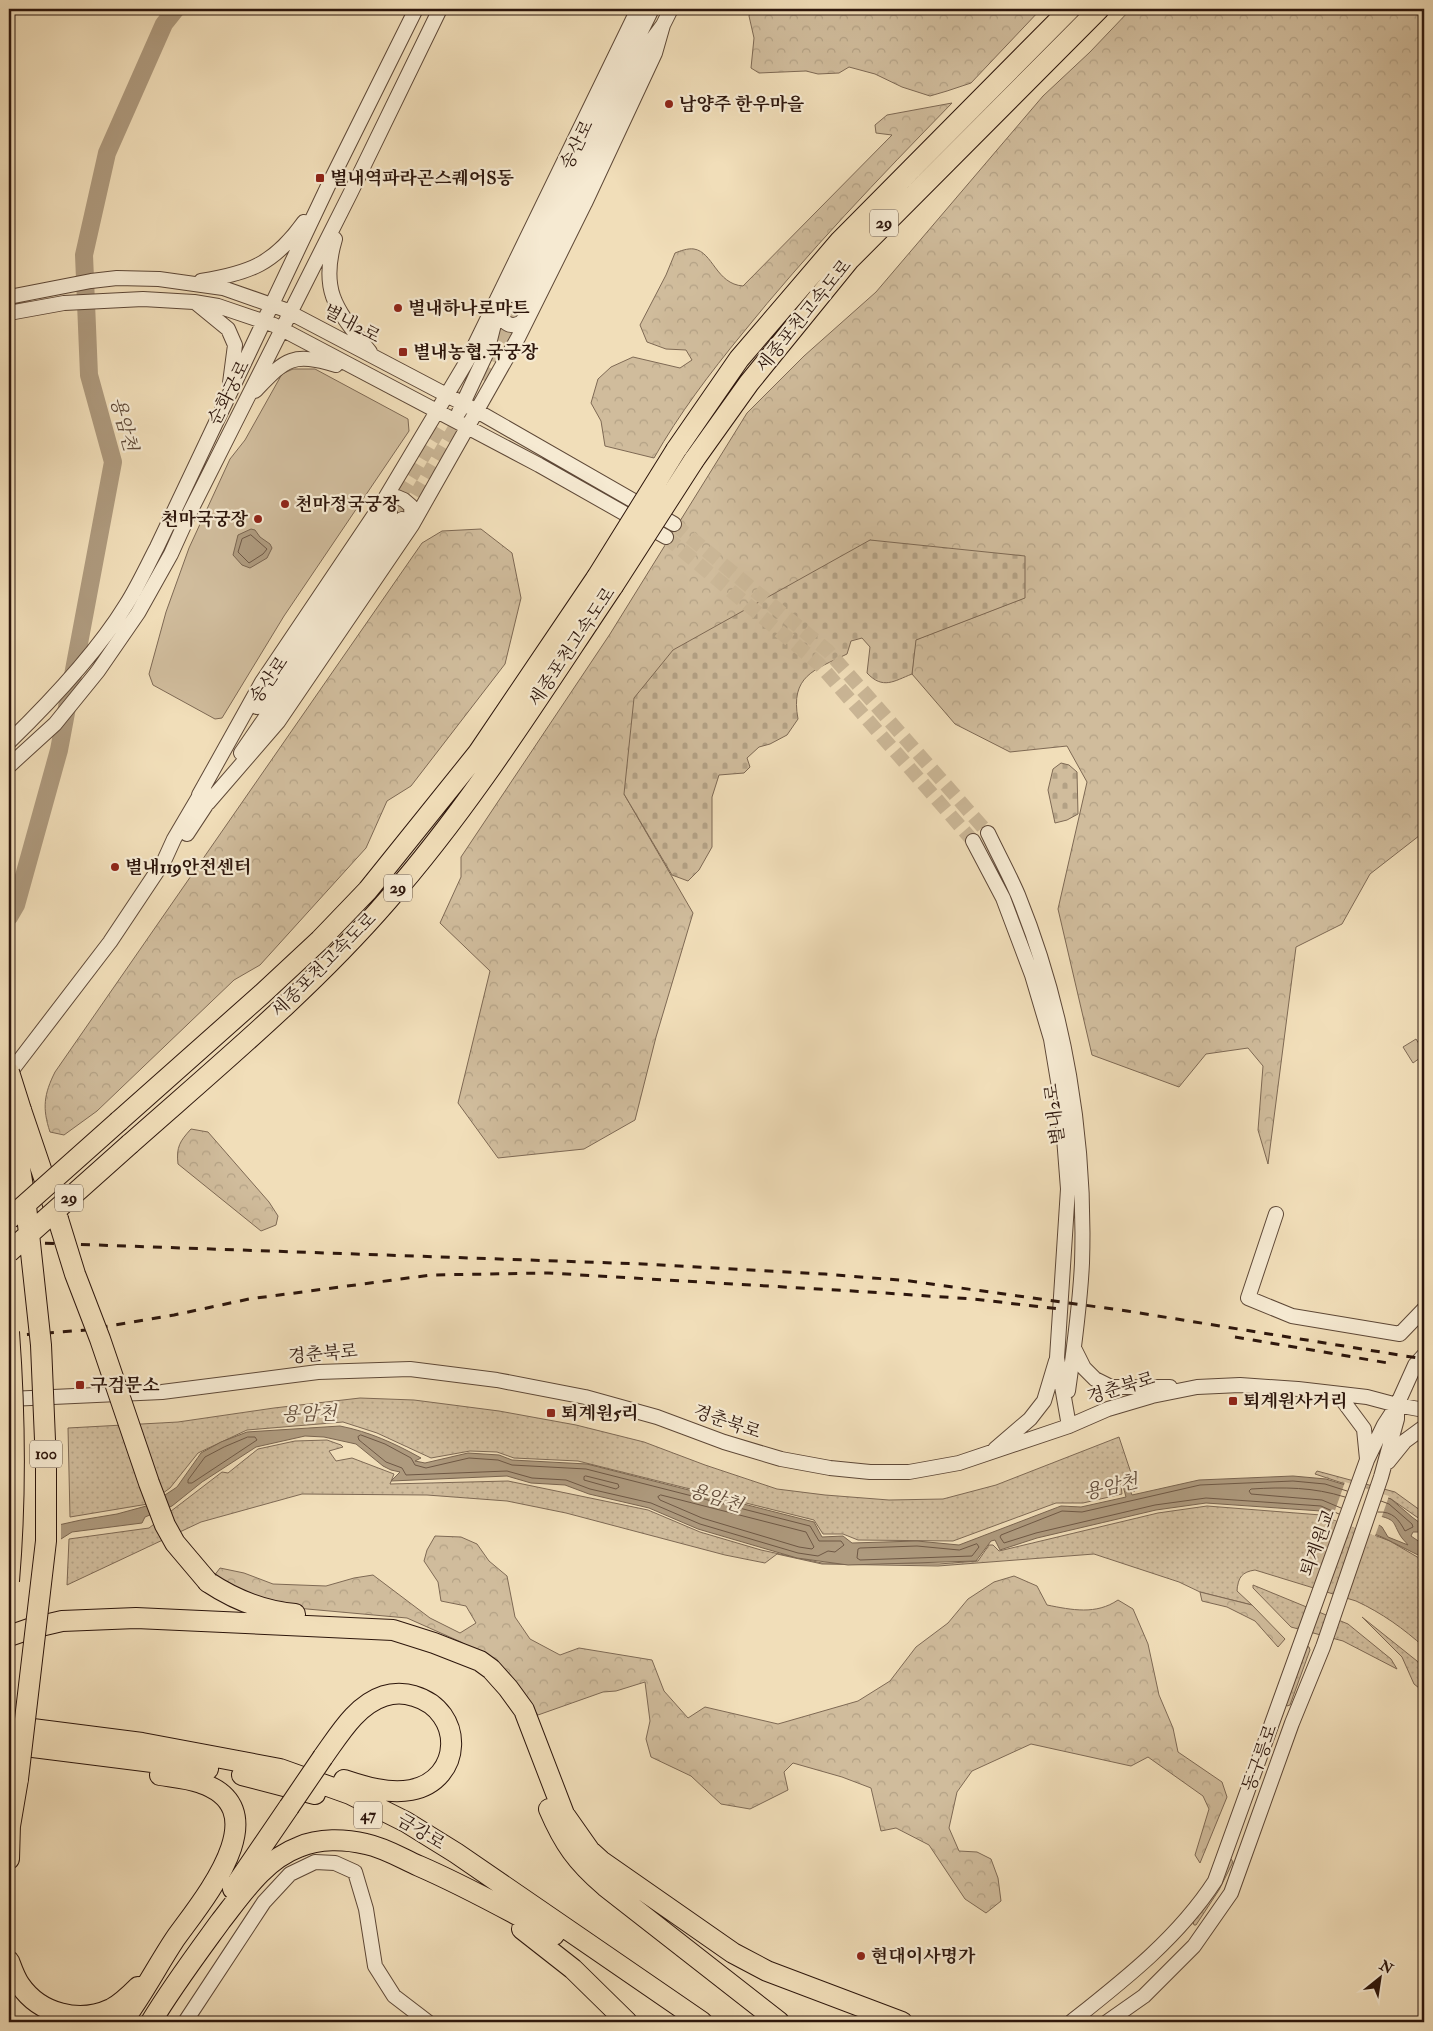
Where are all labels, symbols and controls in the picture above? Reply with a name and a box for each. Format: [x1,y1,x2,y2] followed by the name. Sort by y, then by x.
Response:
[679,93,805,116] place label: 남양주 한우마을
[663,98,675,110] marker: 남양주 한우마을
[555,117,599,173] street label: 송산로
[330,167,515,190] place label: 별내역파라곤스퀘어S동
[314,172,326,184] marker: 별내역파라곤스퀘어S동
[870,210,898,237] road number: 29
[751,255,857,377] street label: 세종포천고속도로
[408,297,530,320] place label: 별내하나로마트
[320,299,384,349] street label: 별내2로
[392,302,404,314] marker: 별내하나로마트
[413,341,539,364] place label: 별내농협.국궁장
[397,346,409,358] marker: 별내농협.국궁장
[203,357,255,429] street label: 순화궁로
[105,394,143,455] water label: 용암천
[295,493,400,516] place label: 천마정국궁장
[279,498,291,510] marker: 천마정국궁장
[161,508,249,531] place label: 천마국궁장
[252,513,264,525] marker: 천마국궁장
[524,583,620,711] street label: 세종포천고속도로
[245,652,293,708] street label: 송산로
[125,856,251,879] place label: 별내119안전센터
[109,861,121,873] marker: 별내119안전센터
[384,874,412,901] road number: 29
[267,908,381,1022] street label: 세종포천고속도로
[1040,1082,1070,1146] street label: 별내2로
[55,1184,83,1212] road number: 29
[287,1340,359,1368] street label: 경춘북로
[1084,1367,1158,1409] street label: 경춘북로
[90,1374,160,1397] place label: 구검문소
[74,1379,86,1391] marker: 구검문소
[1243,1390,1347,1413] place label: 퇴계원사거리
[1227,1395,1239,1407] marker: 퇴계원사거리
[690,1400,764,1444] street label: 경춘북로
[281,1401,338,1426] water label: 용암천
[561,1402,638,1425] place label: 퇴계원5리
[545,1407,557,1419] marker: 퇴계원5리
[30,1440,62,1468] road number: 100
[1081,1469,1142,1505] water label: 용암천
[686,1478,747,1518] water label: 용암천
[1295,1506,1341,1580] street label: 퇴계원교
[1237,1721,1283,1795] street label: 동구릉로
[354,1802,382,1828] road number: 47
[393,1809,449,1855] street label: 금강로
[871,1945,976,1968] place label: 현대이사명가
[855,1950,867,1962] marker: 현대이사명가
[1356,1954,1406,2004] north arrow
[1376,1956,1396,1978] text: N

